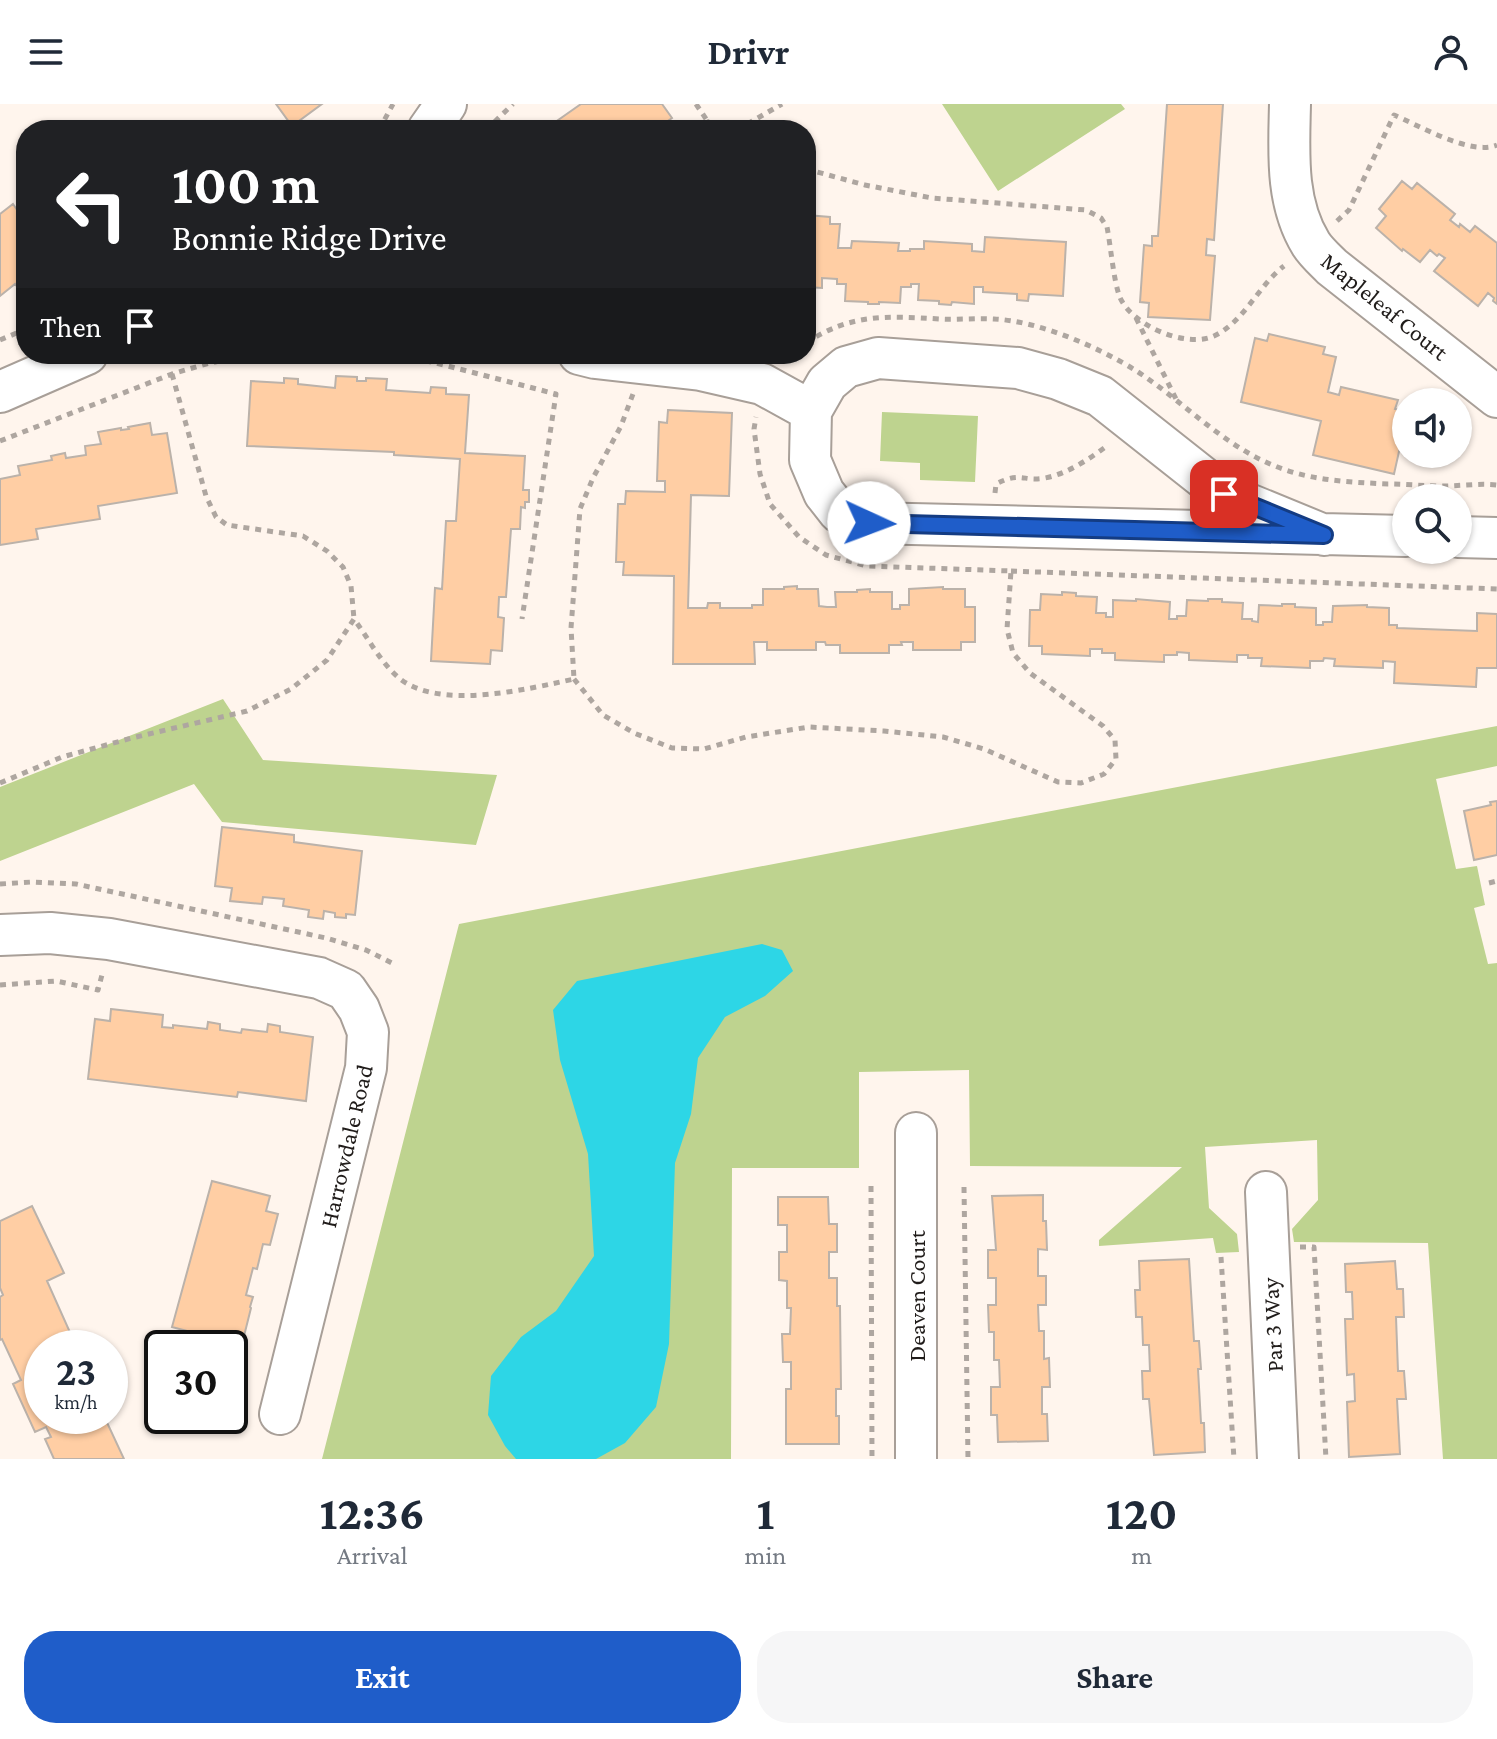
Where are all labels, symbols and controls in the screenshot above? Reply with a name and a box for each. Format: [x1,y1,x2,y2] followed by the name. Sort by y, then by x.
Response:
[24,30,68,74] icon: menu
[1429,30,1473,74] icon: person
[708,32,789,72] text: Drivr
[40,152,144,256] icon: left
[172,153,319,215] text: 100 m
[172,218,447,258] text: Bonnie Ridge Drive
[1316,247,1455,366] street label: Mapleleaf Court
[118,304,162,348] icon: arrive
[40,310,102,343] text: Then
[1392,388,1472,564] map controls
[1392,388,1472,468] button: sound
[1190,460,1258,528] pin
[1202,472,1246,516] icon: arrive
[827,481,911,565] position arrow
[1392,484,1472,564] button: search
[314,1062,378,1230] street label: Harrowdale Road
[903,1229,930,1362] street label: Deaven Court
[1256,1276,1288,1373] street label: Par 3 Way
[144,1330,248,1434] speed limit sign: 30
[56,1349,96,1394] text: 23
[54,1391,98,1413] text: km/h
[320,1486,425,1539] text: 12:36
[756,1486,774,1539] text: 1
[1106,1486,1177,1539] text: 120
[337,1541,408,1570] text: Arrival
[745,1541,786,1570] text: min
[1131,1541,1152,1570] text: m
[24,1631,741,1723] button: Exit
[757,1631,1473,1723] button: Share

